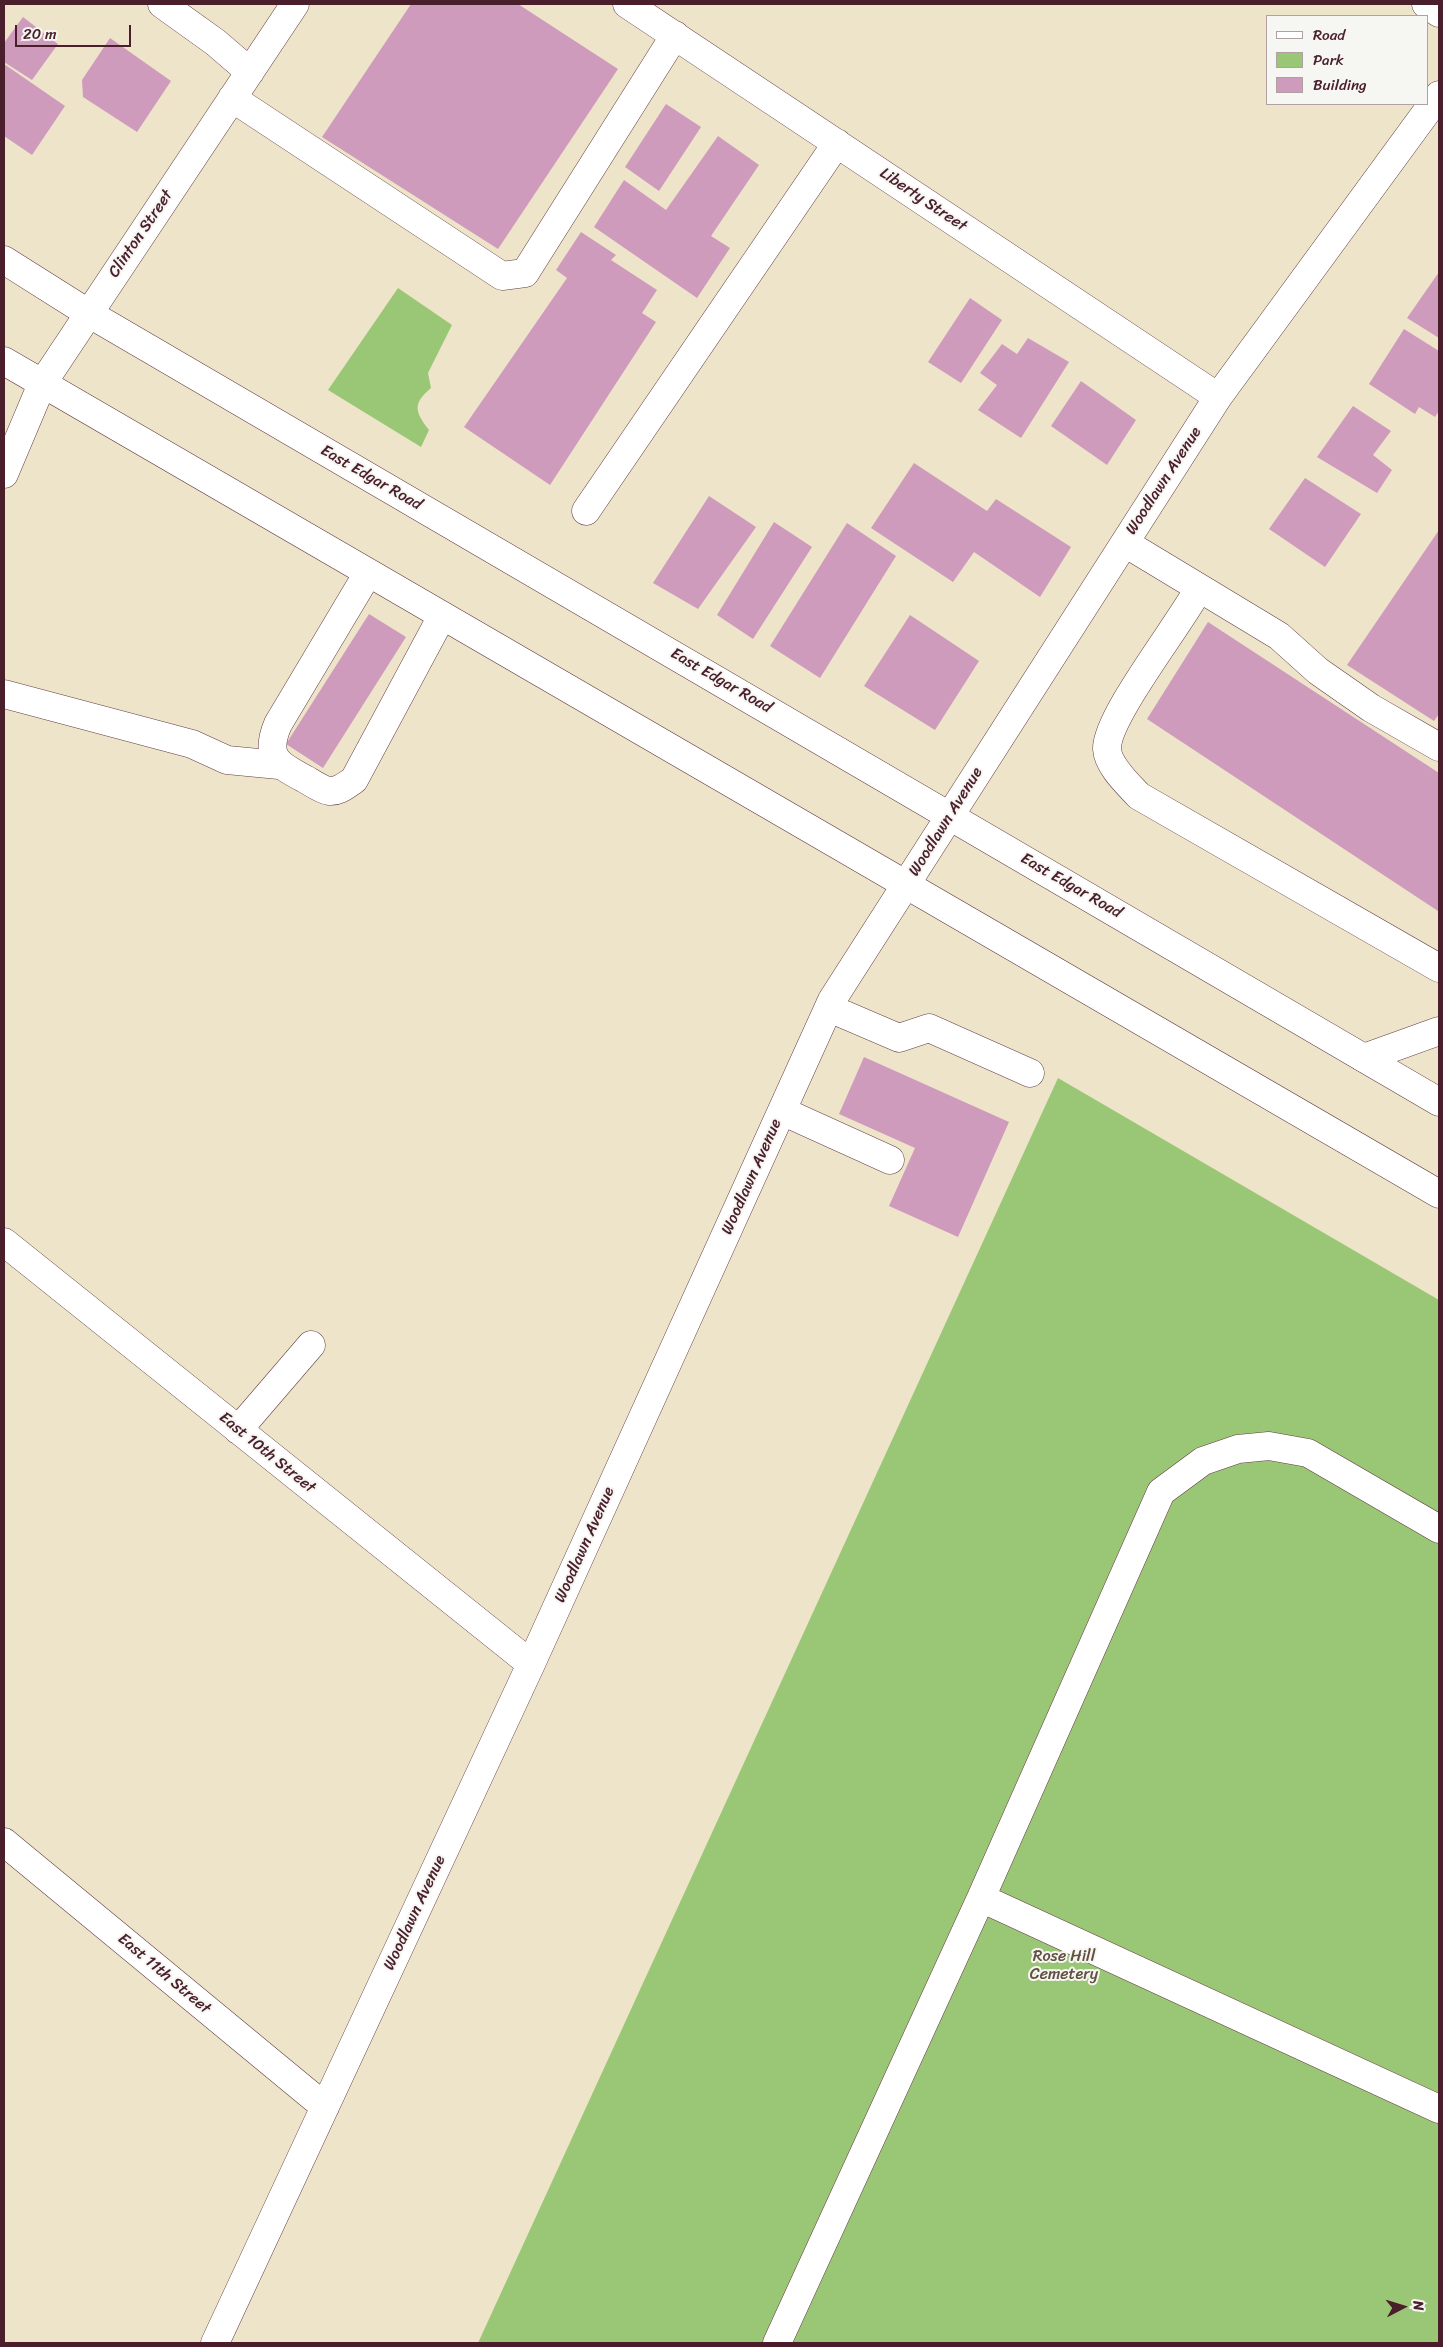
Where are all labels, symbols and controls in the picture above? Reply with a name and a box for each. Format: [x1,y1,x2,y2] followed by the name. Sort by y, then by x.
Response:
[18,15,134,47] scale bar
[1266,15,1428,105] legend
[23,21,57,47] text: 20 m
[1313,22,1345,48] text: Road
[1313,47,1344,73] text: Park
[1313,72,1367,98] text: Building
[876,164,970,236] street label: Liberty Street
[105,187,177,281] street label: Clinton Street
[1122,424,1206,538] street label: Woodlawn Avenue
[317,441,425,515] street label: East Edgar Road
[667,644,775,718] street label: East Edgar Road
[905,764,987,880] street label: Woodlawn Avenue
[1017,849,1125,923] street label: East Edgar Road
[718,1116,786,1238] street label: Woodlawn Avenue
[215,1408,319,1498] street label: East 10th Street
[551,1484,619,1606] street label: Woodlawn Avenue
[380,1853,450,1973] street label: Woodlawn Avenue
[114,1930,214,2018] street label: East 11th Street
[1030,1947,1098,1985] park label: Rose Hill Cemetery
[1378,2282,1428,2332] north arrow
[1406,2300,1431,2312] text: N

